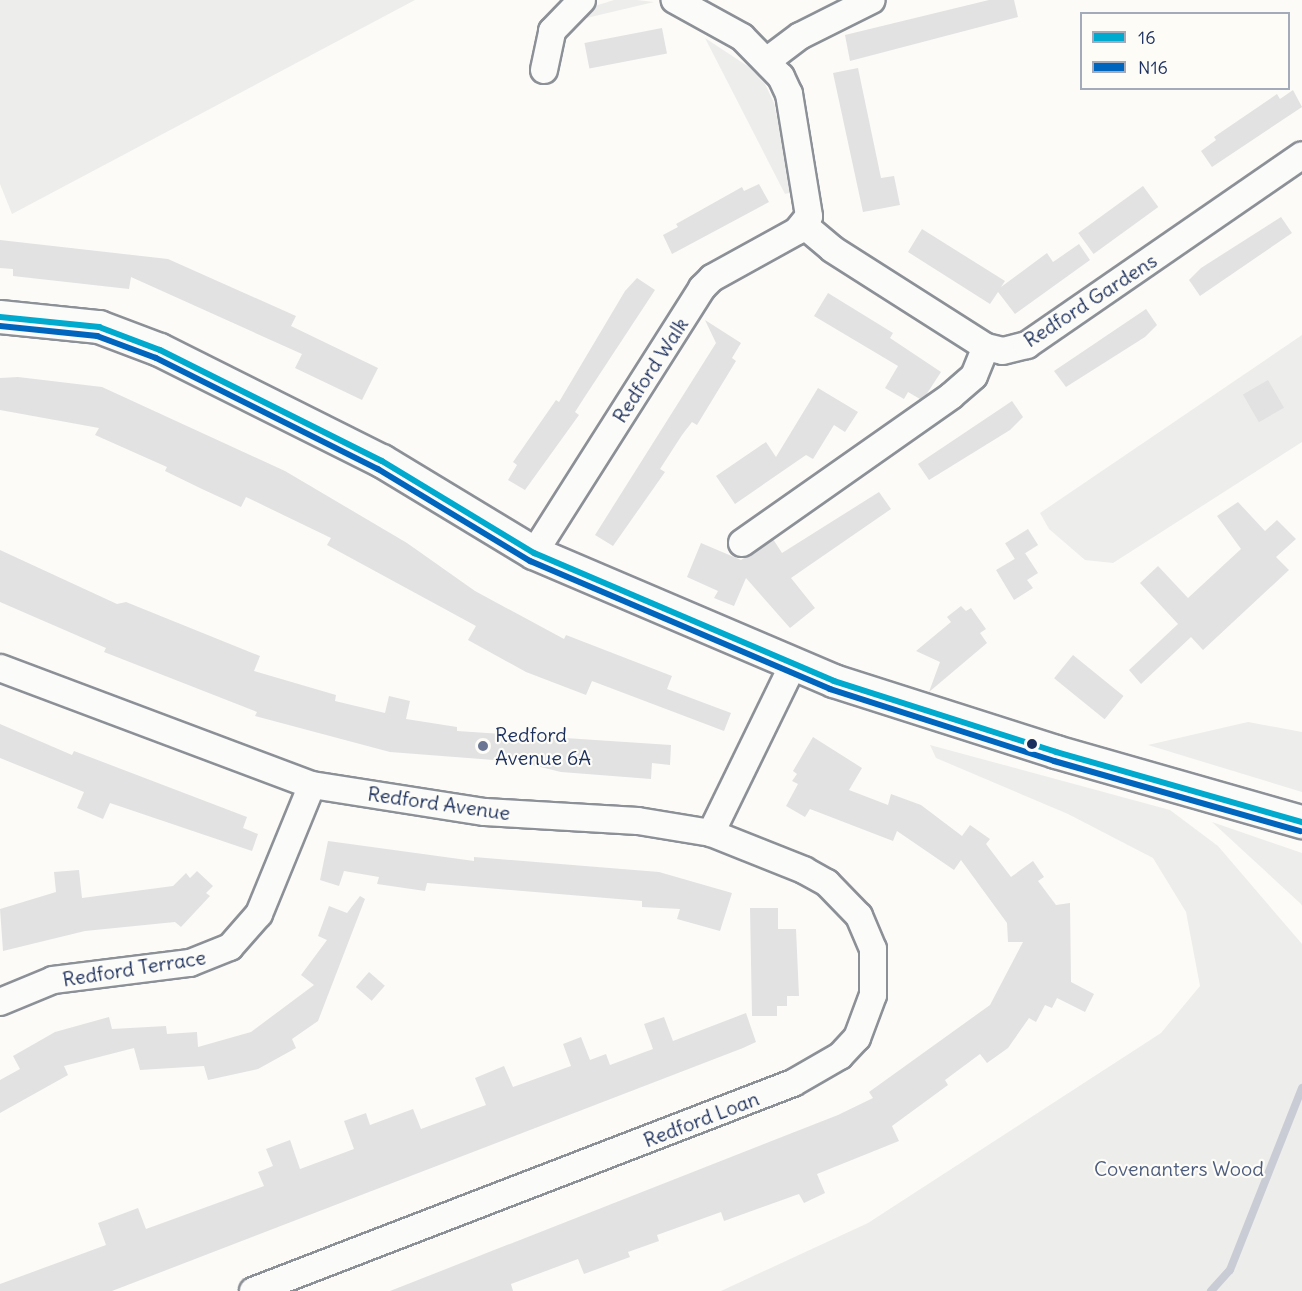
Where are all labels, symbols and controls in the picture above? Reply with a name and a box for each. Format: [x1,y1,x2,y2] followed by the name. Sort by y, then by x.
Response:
[1080,12,1290,90] legend
[1138,26,1156,49] text: 16
[1138,56,1168,79] text: N16
[1019,248,1161,352] street label: Redford Gardens
[607,313,693,427] street label: Redford Walk
[495,722,591,769] place label: Redford Avenue 6A
[1026,738,1038,750] unlabelled marker
[476,739,490,753] marker: Redford Avenue 6A
[366,781,512,825] street label: Redford Avenue
[61,945,207,991] street label: Redford Terrace
[640,1086,762,1152] street label: Redford Loan
[1094,1156,1264,1180] park label: Covenanters Wood

